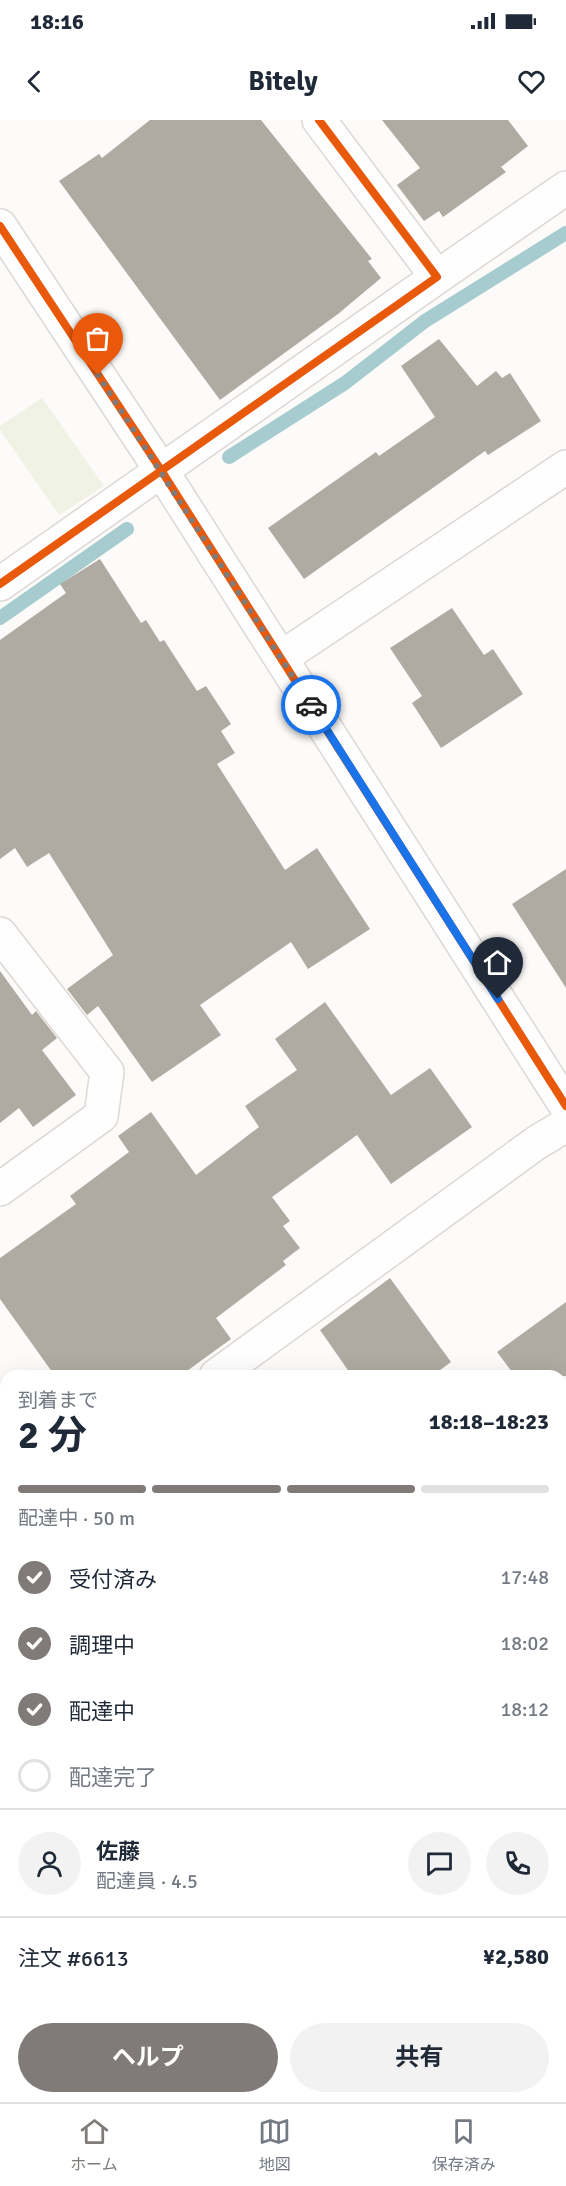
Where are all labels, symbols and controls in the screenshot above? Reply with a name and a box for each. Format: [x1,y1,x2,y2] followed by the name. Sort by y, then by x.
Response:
[30,8,84,35] text: 18:16
[18,65,51,98] icon: back
[248,65,318,98] text: Bitely
[515,65,548,98] icon: heart
[72,313,123,375] pin
[81,322,114,355] icon: bag
[281,675,341,735] courier
[295,689,328,722] icon: car
[472,937,523,999] pin
[481,946,514,979] icon: home
[18,1388,98,1413] text: 到着まで
[429,1408,549,1435] text: 18:18–18:23
[18,1411,87,1459] text: 2 分
[18,1506,135,1531] text: 配達中 · 50 m
[18,1561,51,1594] icon: check
[500,1565,549,1590] text: 17:48
[69,1566,157,1593] text: 受付済み
[18,1627,51,1660] icon: check
[500,1631,549,1656] text: 18:02
[69,1632,135,1659] text: 調理中
[18,1693,51,1726] icon: check
[500,1697,549,1722] text: 18:12
[69,1698,135,1725] text: 配達中
[69,1764,157,1791] text: 配達完了
[18,1832,81,1895] button: person
[408,1832,471,1895] button: chat
[486,1832,549,1895] button: phone
[96,1838,140,1865] text: 佐藤
[96,1869,198,1894] text: 配達員 · 4.5
[483,1943,549,1970] text: ¥2,580
[18,1945,129,1972] text: 注文 #6613
[18,2023,278,2092] button: ヘルプ
[290,2023,549,2092] button: 共有
[70,2115,118,2175] tab: ホーム
[258,2115,291,2175] tab: 地図
[432,2115,496,2175] tab: 保存済み

